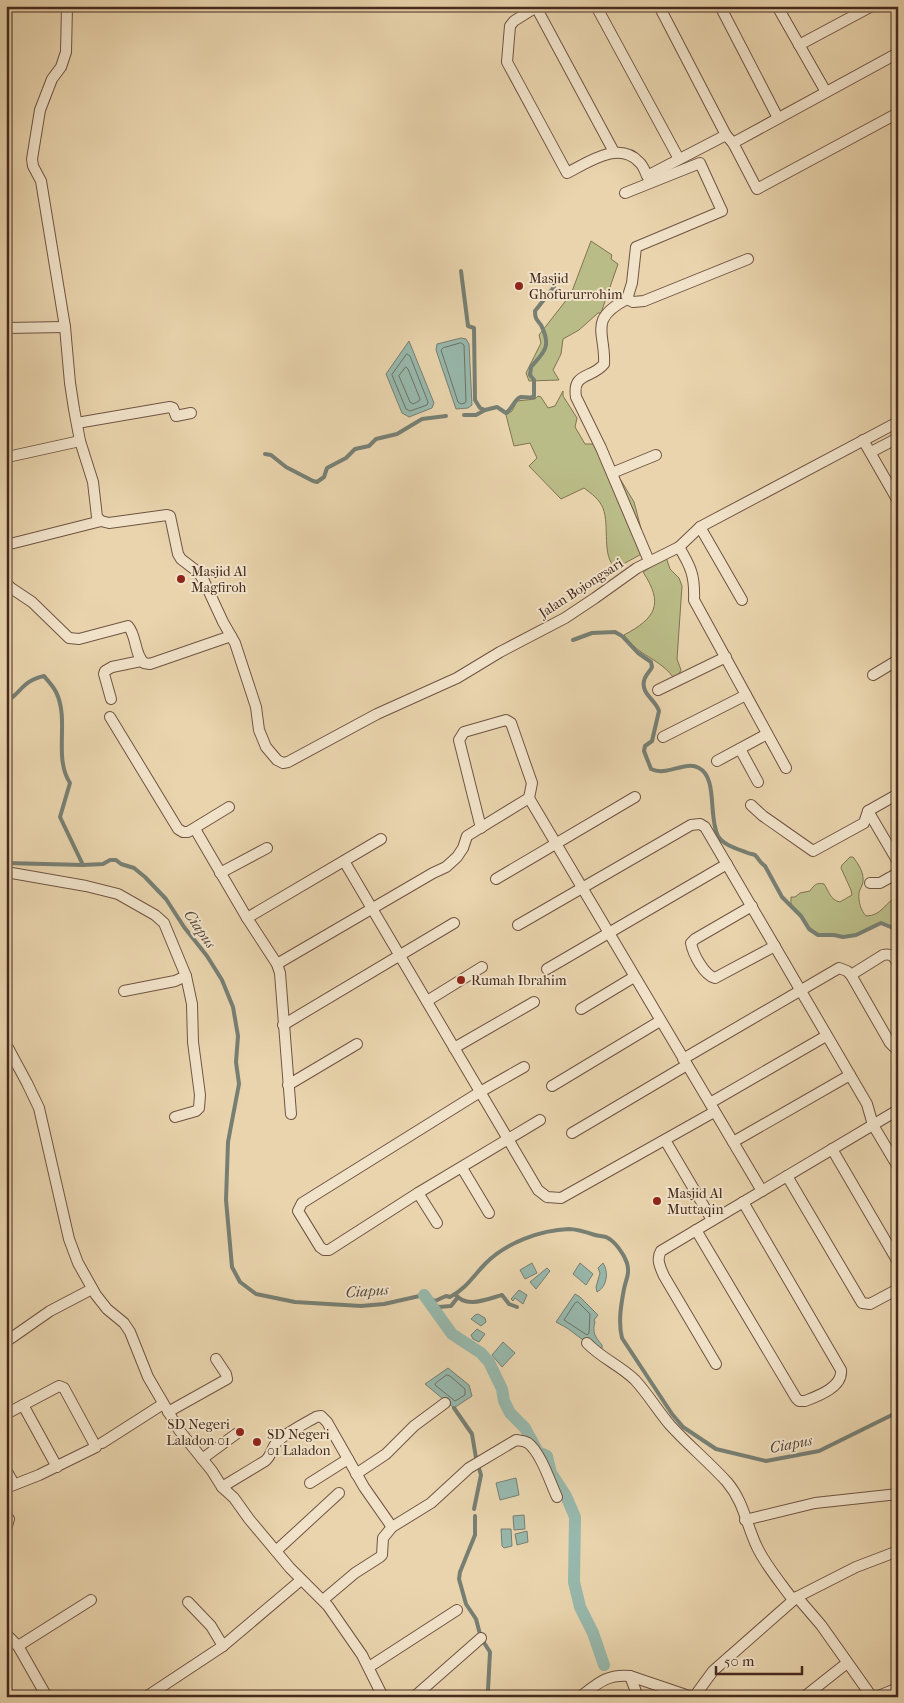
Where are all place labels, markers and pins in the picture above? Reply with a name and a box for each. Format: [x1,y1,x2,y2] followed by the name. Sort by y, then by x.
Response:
[529,270,623,303] place label: Masjid Ghofururrohim
[513,280,525,292] marker: Masjid Ghofururrohim
[191,563,247,596] place label: Masjid Al Magfiroh
[175,573,187,585] marker: Masjid Al Magfiroh
[471,972,567,989] place label: Rumah Ibrahim
[455,974,467,986] marker: Rumah Ibrahim
[667,1185,724,1218] place label: Masjid Al Muttaqin
[651,1195,663,1207] marker: Masjid Al Muttaqin
[166,1416,230,1449] place label: SD Negeri Laladon 01
[234,1426,246,1438] marker: SD Negeri Laladon 01
[267,1426,331,1459] place label: SD Negeri 01 Laladon
[251,1436,263,1448] marker: SD Negeri 01 Laladon

